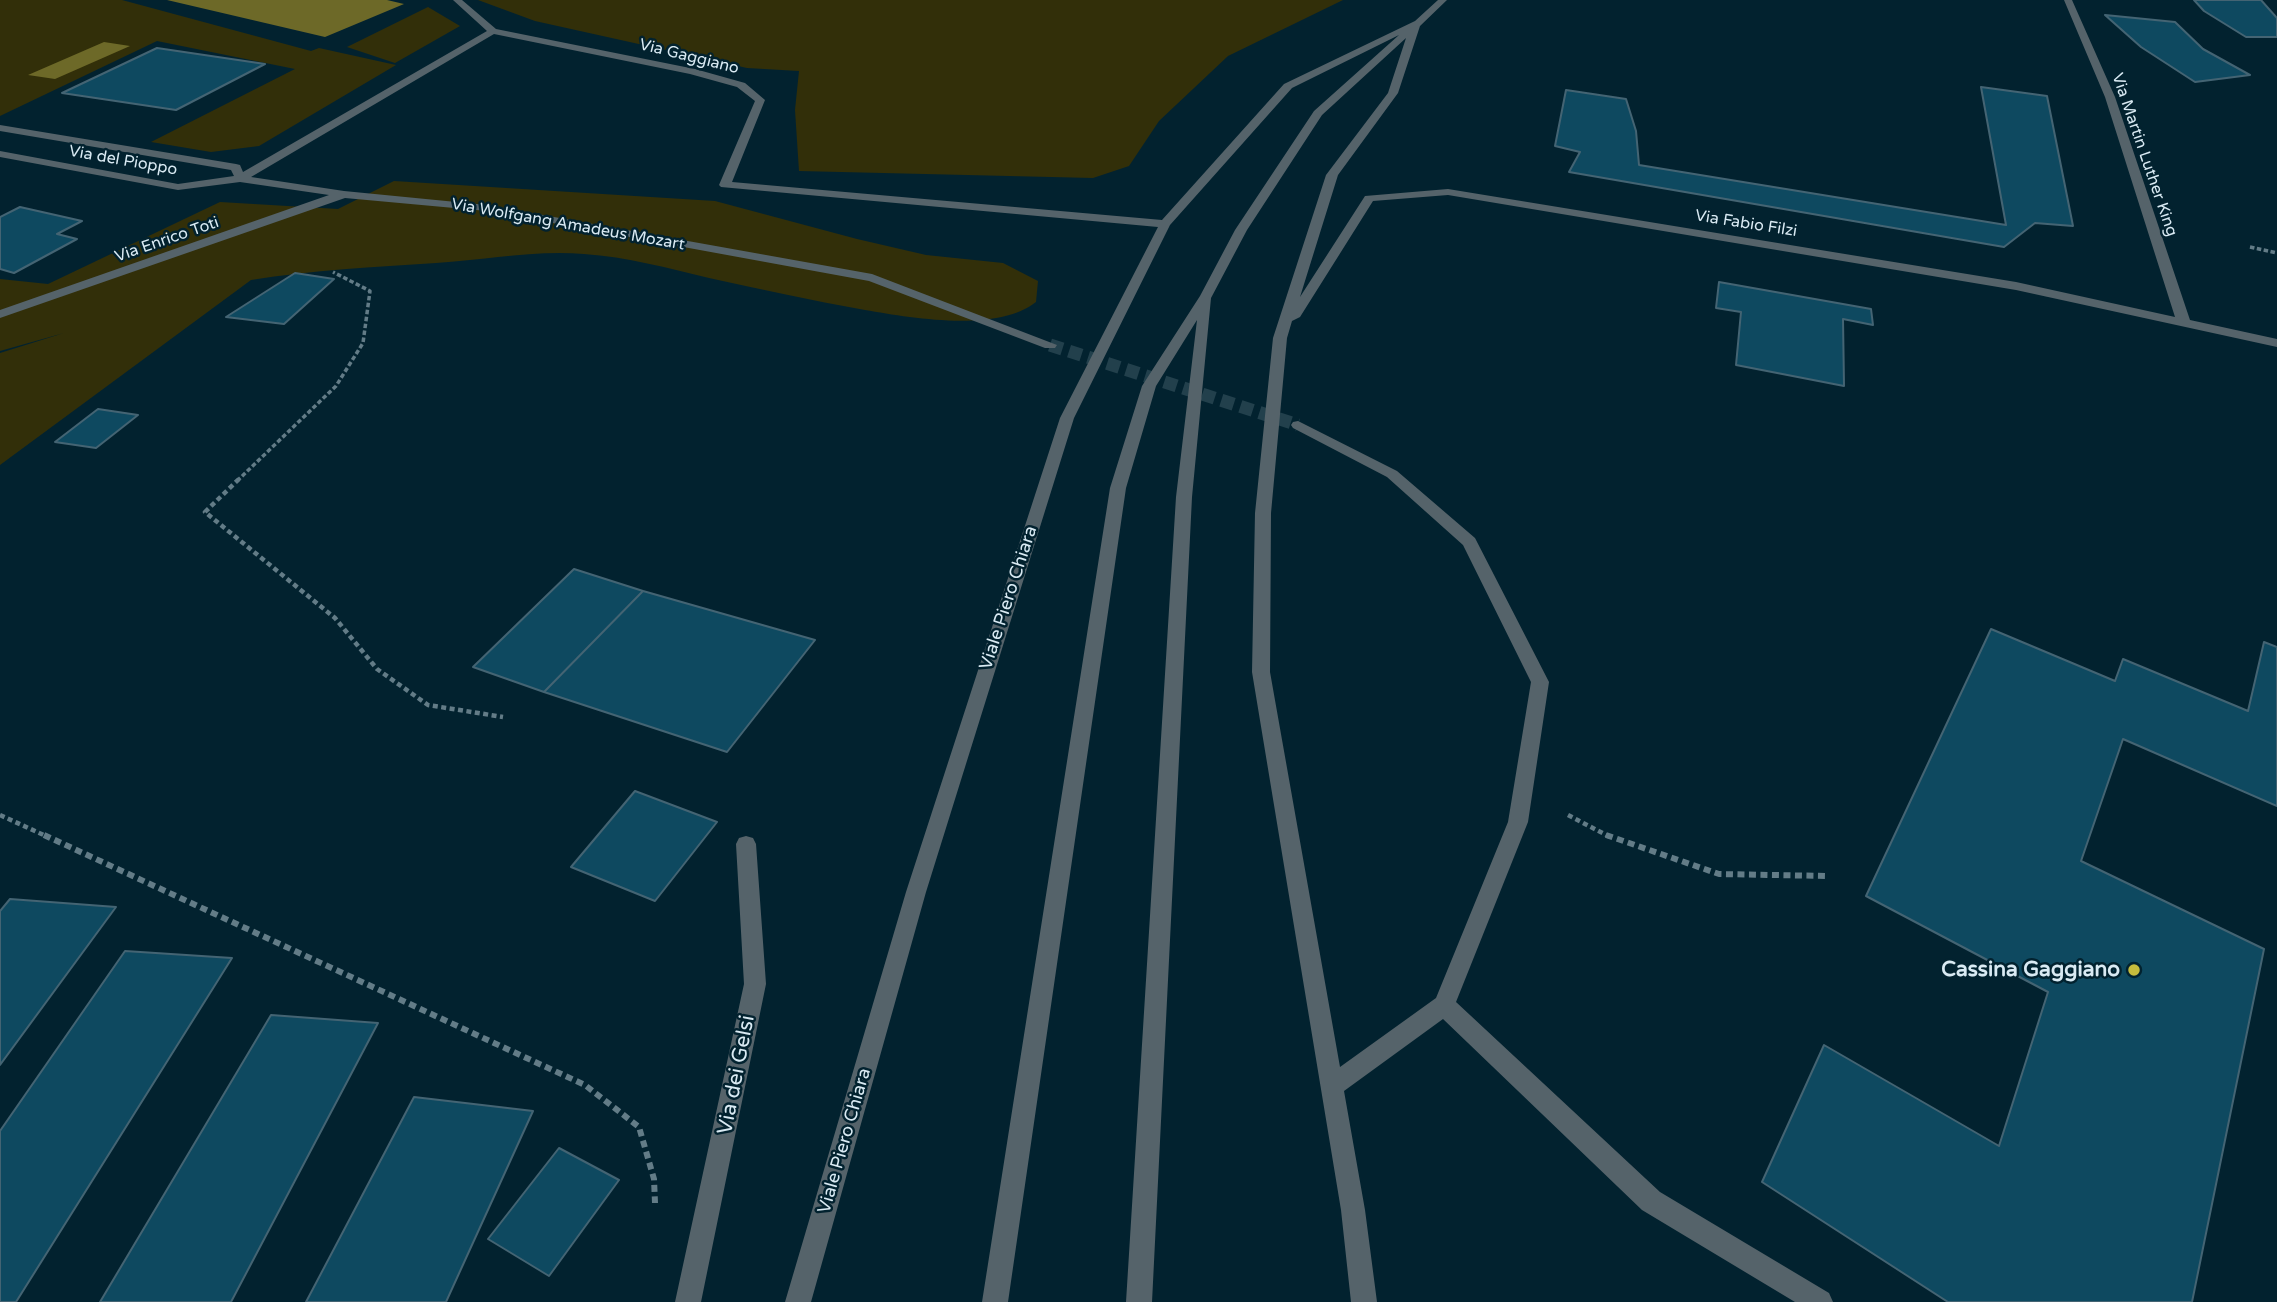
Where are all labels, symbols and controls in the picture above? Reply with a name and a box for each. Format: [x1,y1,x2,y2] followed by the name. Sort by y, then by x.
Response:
[637,35,741,79] street label: Via Gaggiano
[2107,71,2181,239] street label: Via Martin Luther King
[67,142,179,180] street label: Via del Pioppo
[450,195,686,255] street label: Via Wolfgang Amadeus Mozart
[1694,206,1798,242] street label: Via Fabio Filzi
[112,213,222,267] street label: Via Enrico Toti
[976,523,1042,673] street label: Viale Piero Chiara
[1941,957,2120,983] place label: Cassina Gaggiano
[2126,962,2142,978] marker: Cassina Gaggiano
[713,1013,761,1137] street label: Via dei Gelsi
[814,1066,876,1216] street label: Viale Piero Chiara

